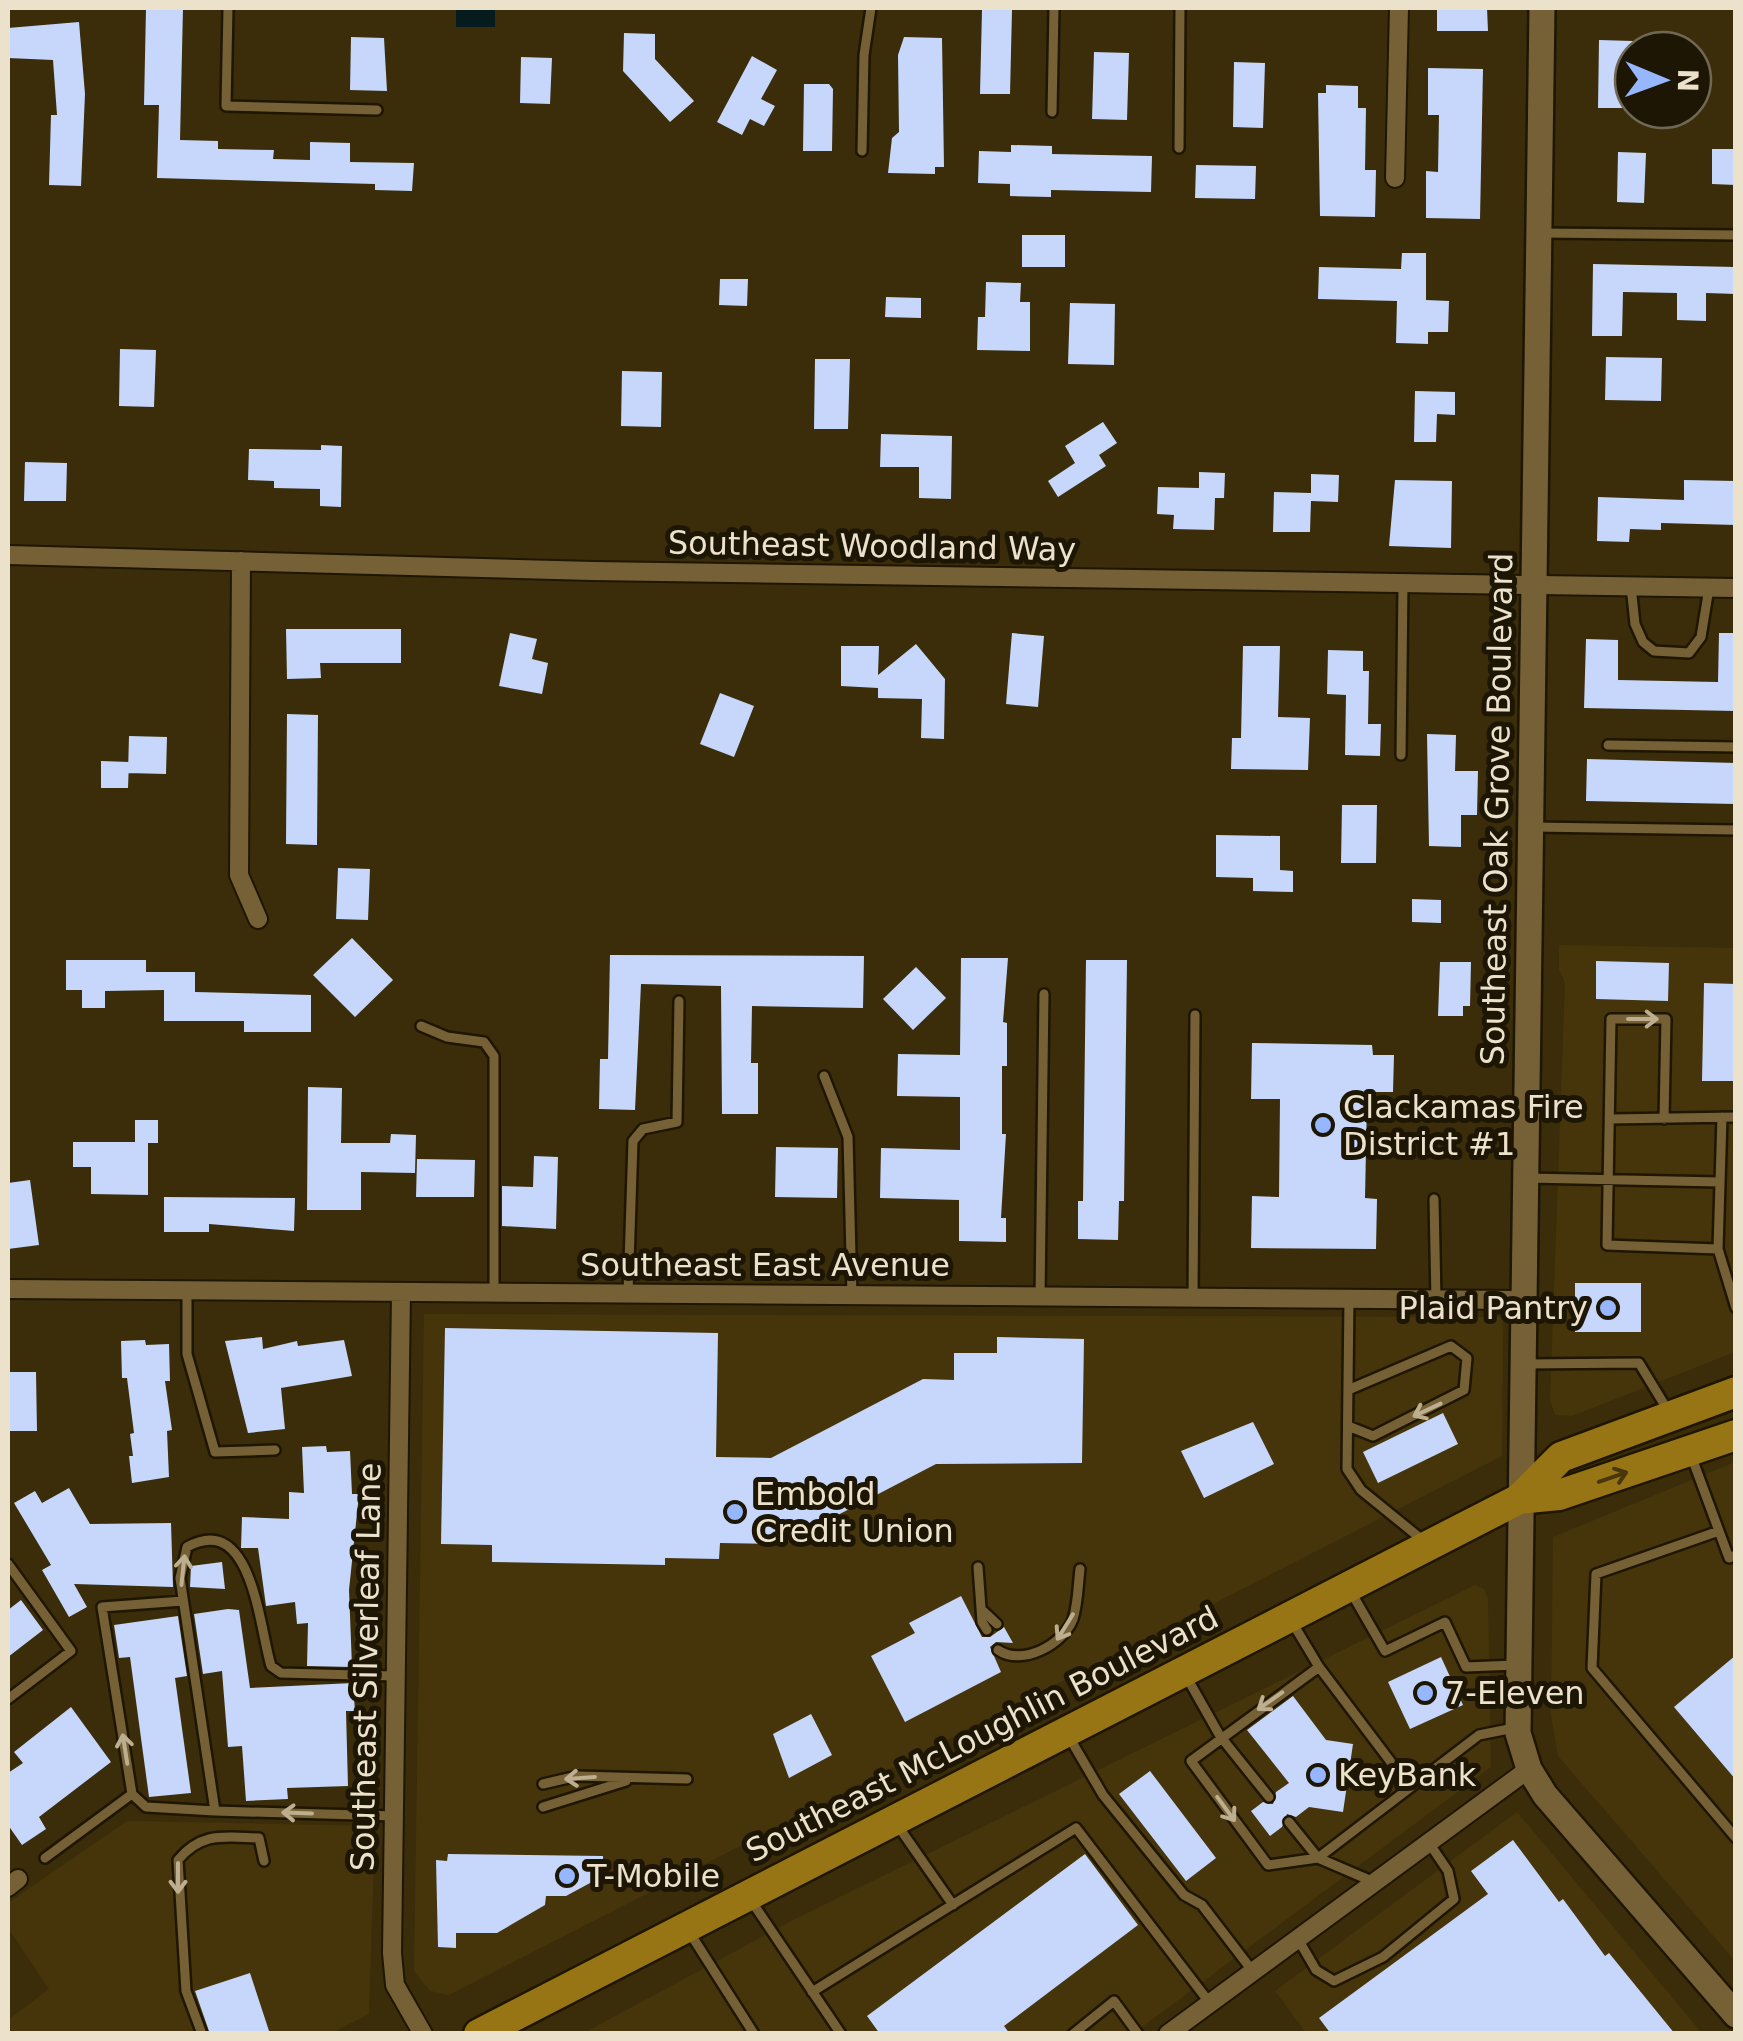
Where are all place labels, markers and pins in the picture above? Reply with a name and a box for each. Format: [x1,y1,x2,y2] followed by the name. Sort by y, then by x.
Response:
[1343,1088,1584,1163] place label: Clackamas Fire District #1
[1312,1114,1334,1136] marker: Clackamas Fire District #1
[1398,1289,1588,1327] place label: Plaid Pantry
[1597,1297,1619,1319] marker: Plaid Pantry
[755,1475,954,1550] place label: Embold Credit Union
[724,1501,746,1523] marker: Embold Credit Union
[1445,1674,1585,1712] place label: 7-Eleven
[1414,1682,1436,1704] marker: 7-Eleven
[1338,1756,1477,1794] place label: KeyBank
[1307,1764,1329,1786] marker: KeyBank
[586,1857,720,1895] place label: T-Mobile
[556,1865,578,1887] marker: T-Mobile

